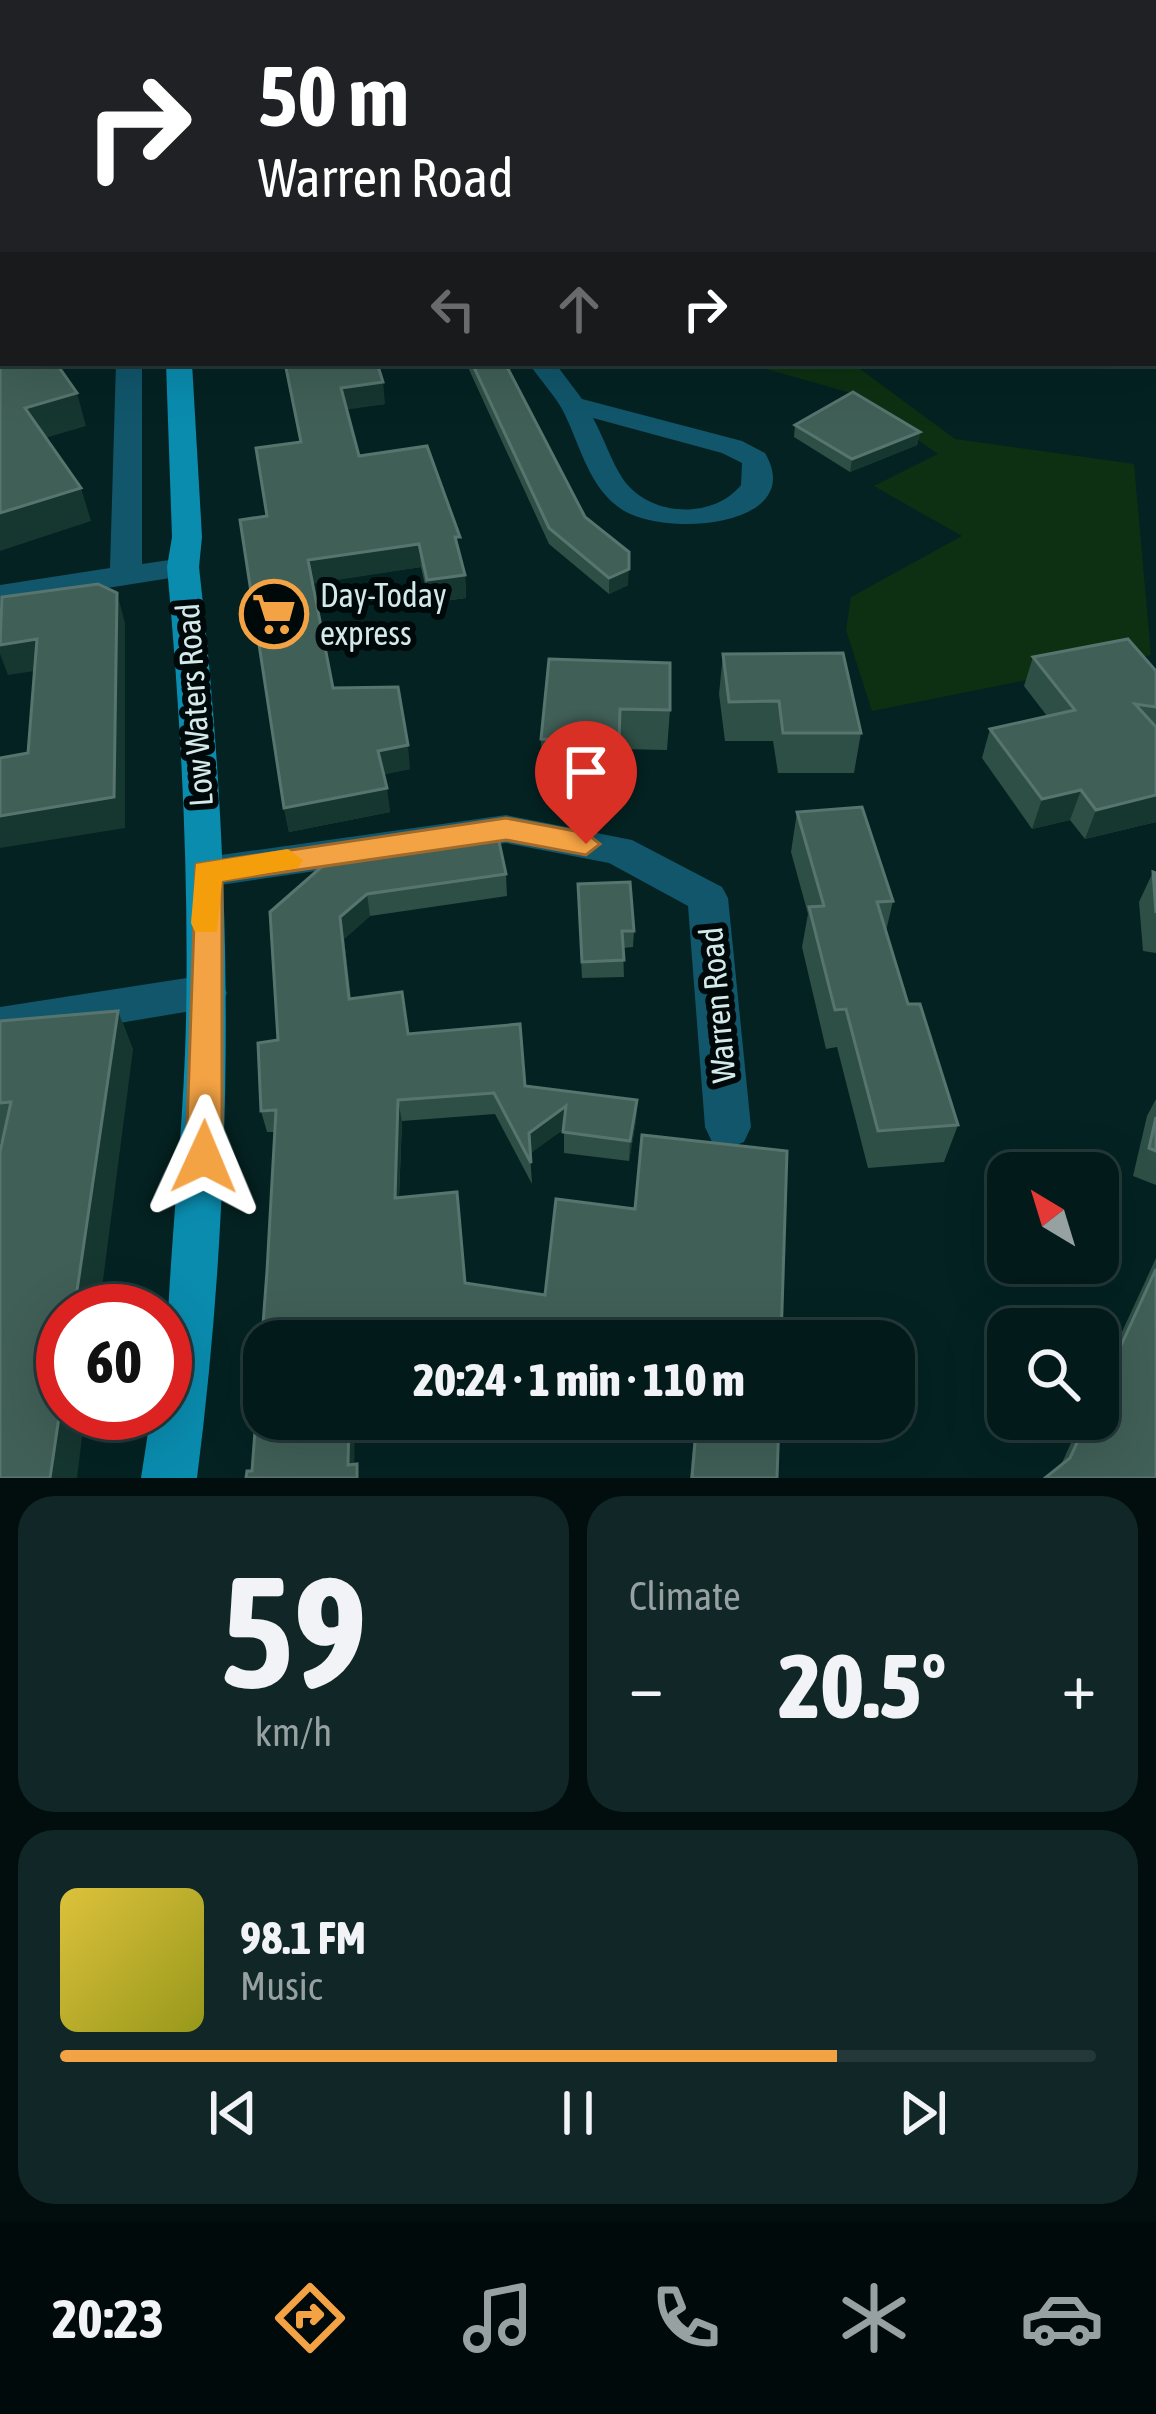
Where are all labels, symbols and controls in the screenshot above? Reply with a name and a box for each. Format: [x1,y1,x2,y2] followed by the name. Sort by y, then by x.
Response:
[60,48,216,204] icon: right
[258,48,409,144] text: 50 m
[258,147,514,208] text: Warren Road
[420,276,486,342] icon: left
[546,276,612,342] icon: ahead
[672,276,738,342] icon: right
[320,576,447,652] place label: Day-Today express
[239,579,309,649] supermarket icon: Day-Today express
[168,602,220,808] street label: Low Waters Road
[535,721,637,844] pin
[553,739,619,805] icon: arrive
[691,926,743,1084] street label: Warren Road
[141,1094,267,1220] position arrow
[987,1152,1119,1284] north arrow
[987,1152,1119,1440] map controls
[36,1284,192,1440] speed limit sign: 60
[987,1308,1119,1440] button: search
[413,1354,745,1406] text: 20:24 · 1 min · 110 m
[220,1542,367,1721] text: 59
[629,1574,741,1618] text: Climate
[779,1634,946,1737] text: 20.5°
[629,1647,663,1723] text: −
[1062,1647,1096,1723] text: +
[255,1710,332,1754] text: km/h
[240,1912,366,1964] text: 98.1 FM
[240,1964,322,2008] text: Music
[200,2080,266,2146] icon: previous
[545,2080,611,2146] icon: pause
[890,2080,956,2146] icon: next
[268,2276,352,2360] icon: directions
[456,2276,540,2360] icon: music
[644,2276,728,2360] icon: phone
[832,2276,916,2360] icon: climate
[1020,2276,1104,2360] icon: car
[52,2288,164,2349] text: 20:23

